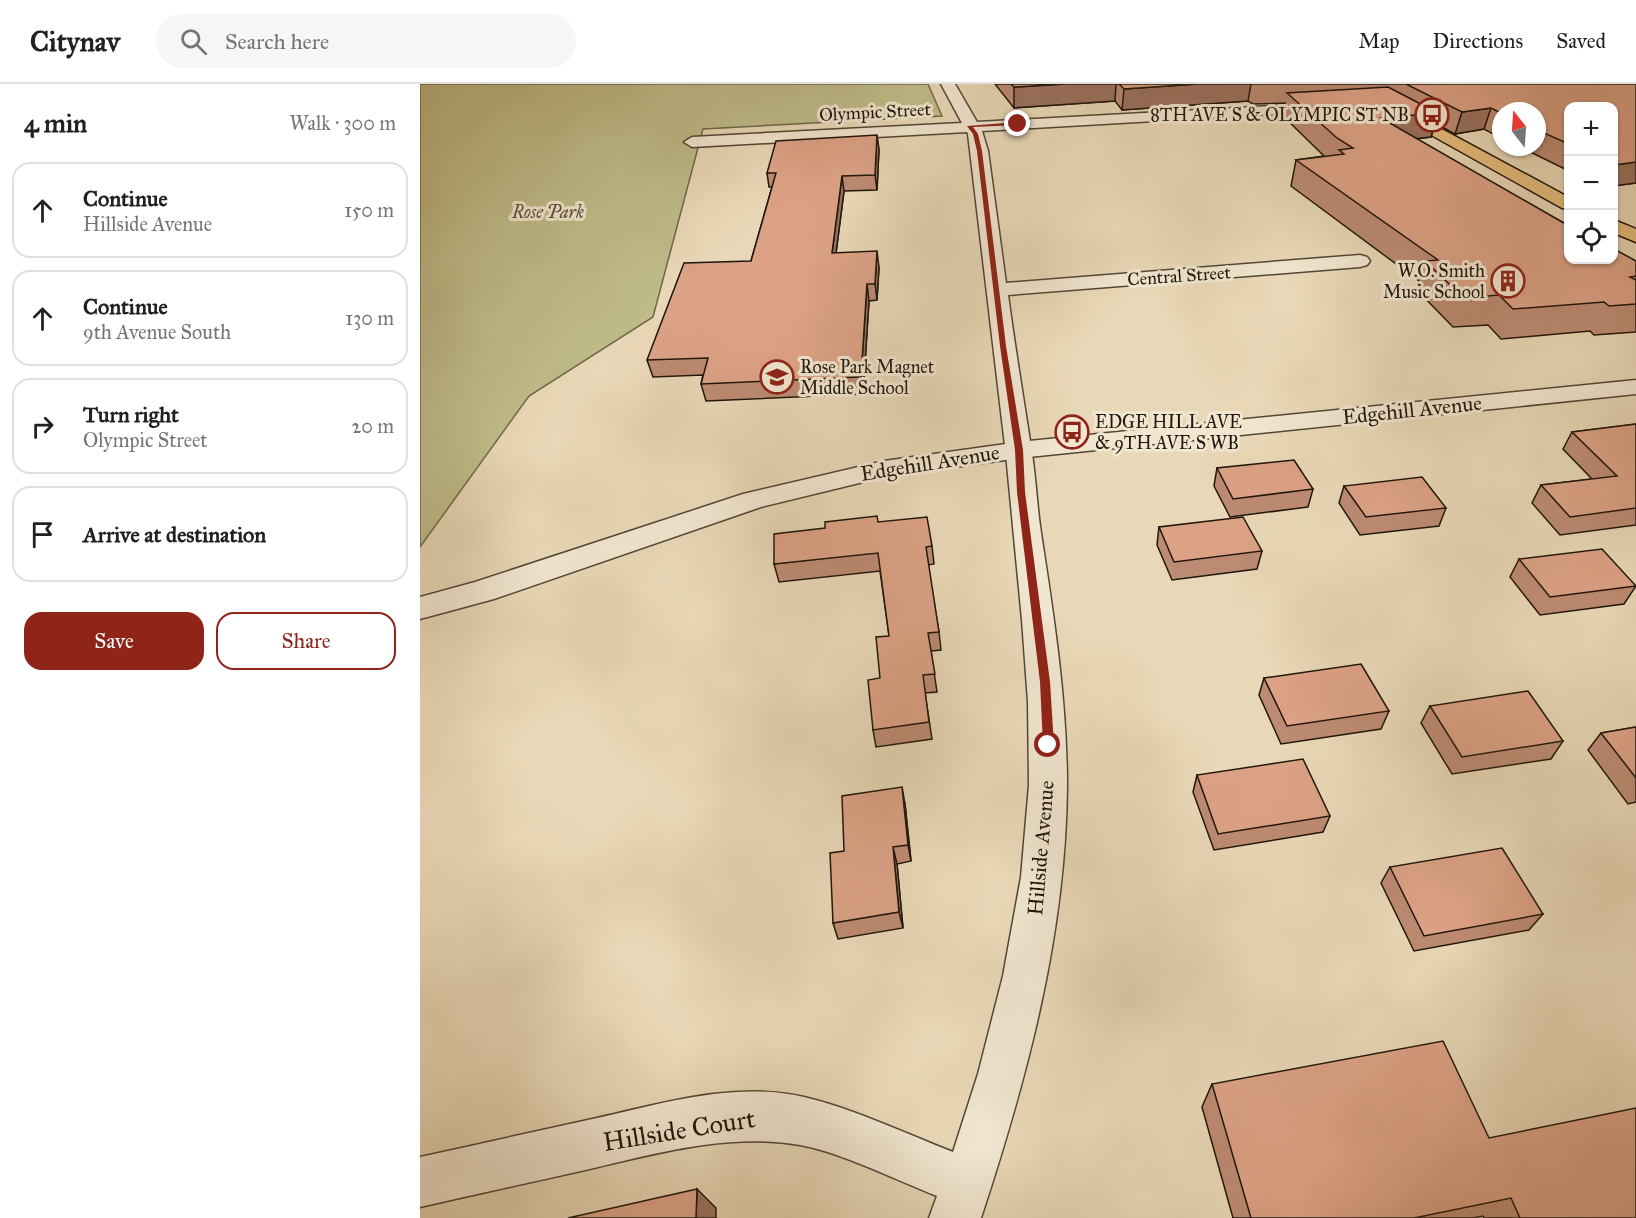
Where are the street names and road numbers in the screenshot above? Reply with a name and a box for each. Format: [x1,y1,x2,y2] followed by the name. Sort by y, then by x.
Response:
[819,98,932,126] street label: Olympic Street
[1127,261,1232,291] street label: Central Street
[1341,390,1483,430] street label: Edgehill Avenue
[859,439,1002,487] street label: Edgehill Avenue
[1022,779,1060,917] street label: Hillside Avenue
[601,1102,757,1158] street label: Hillside Court

